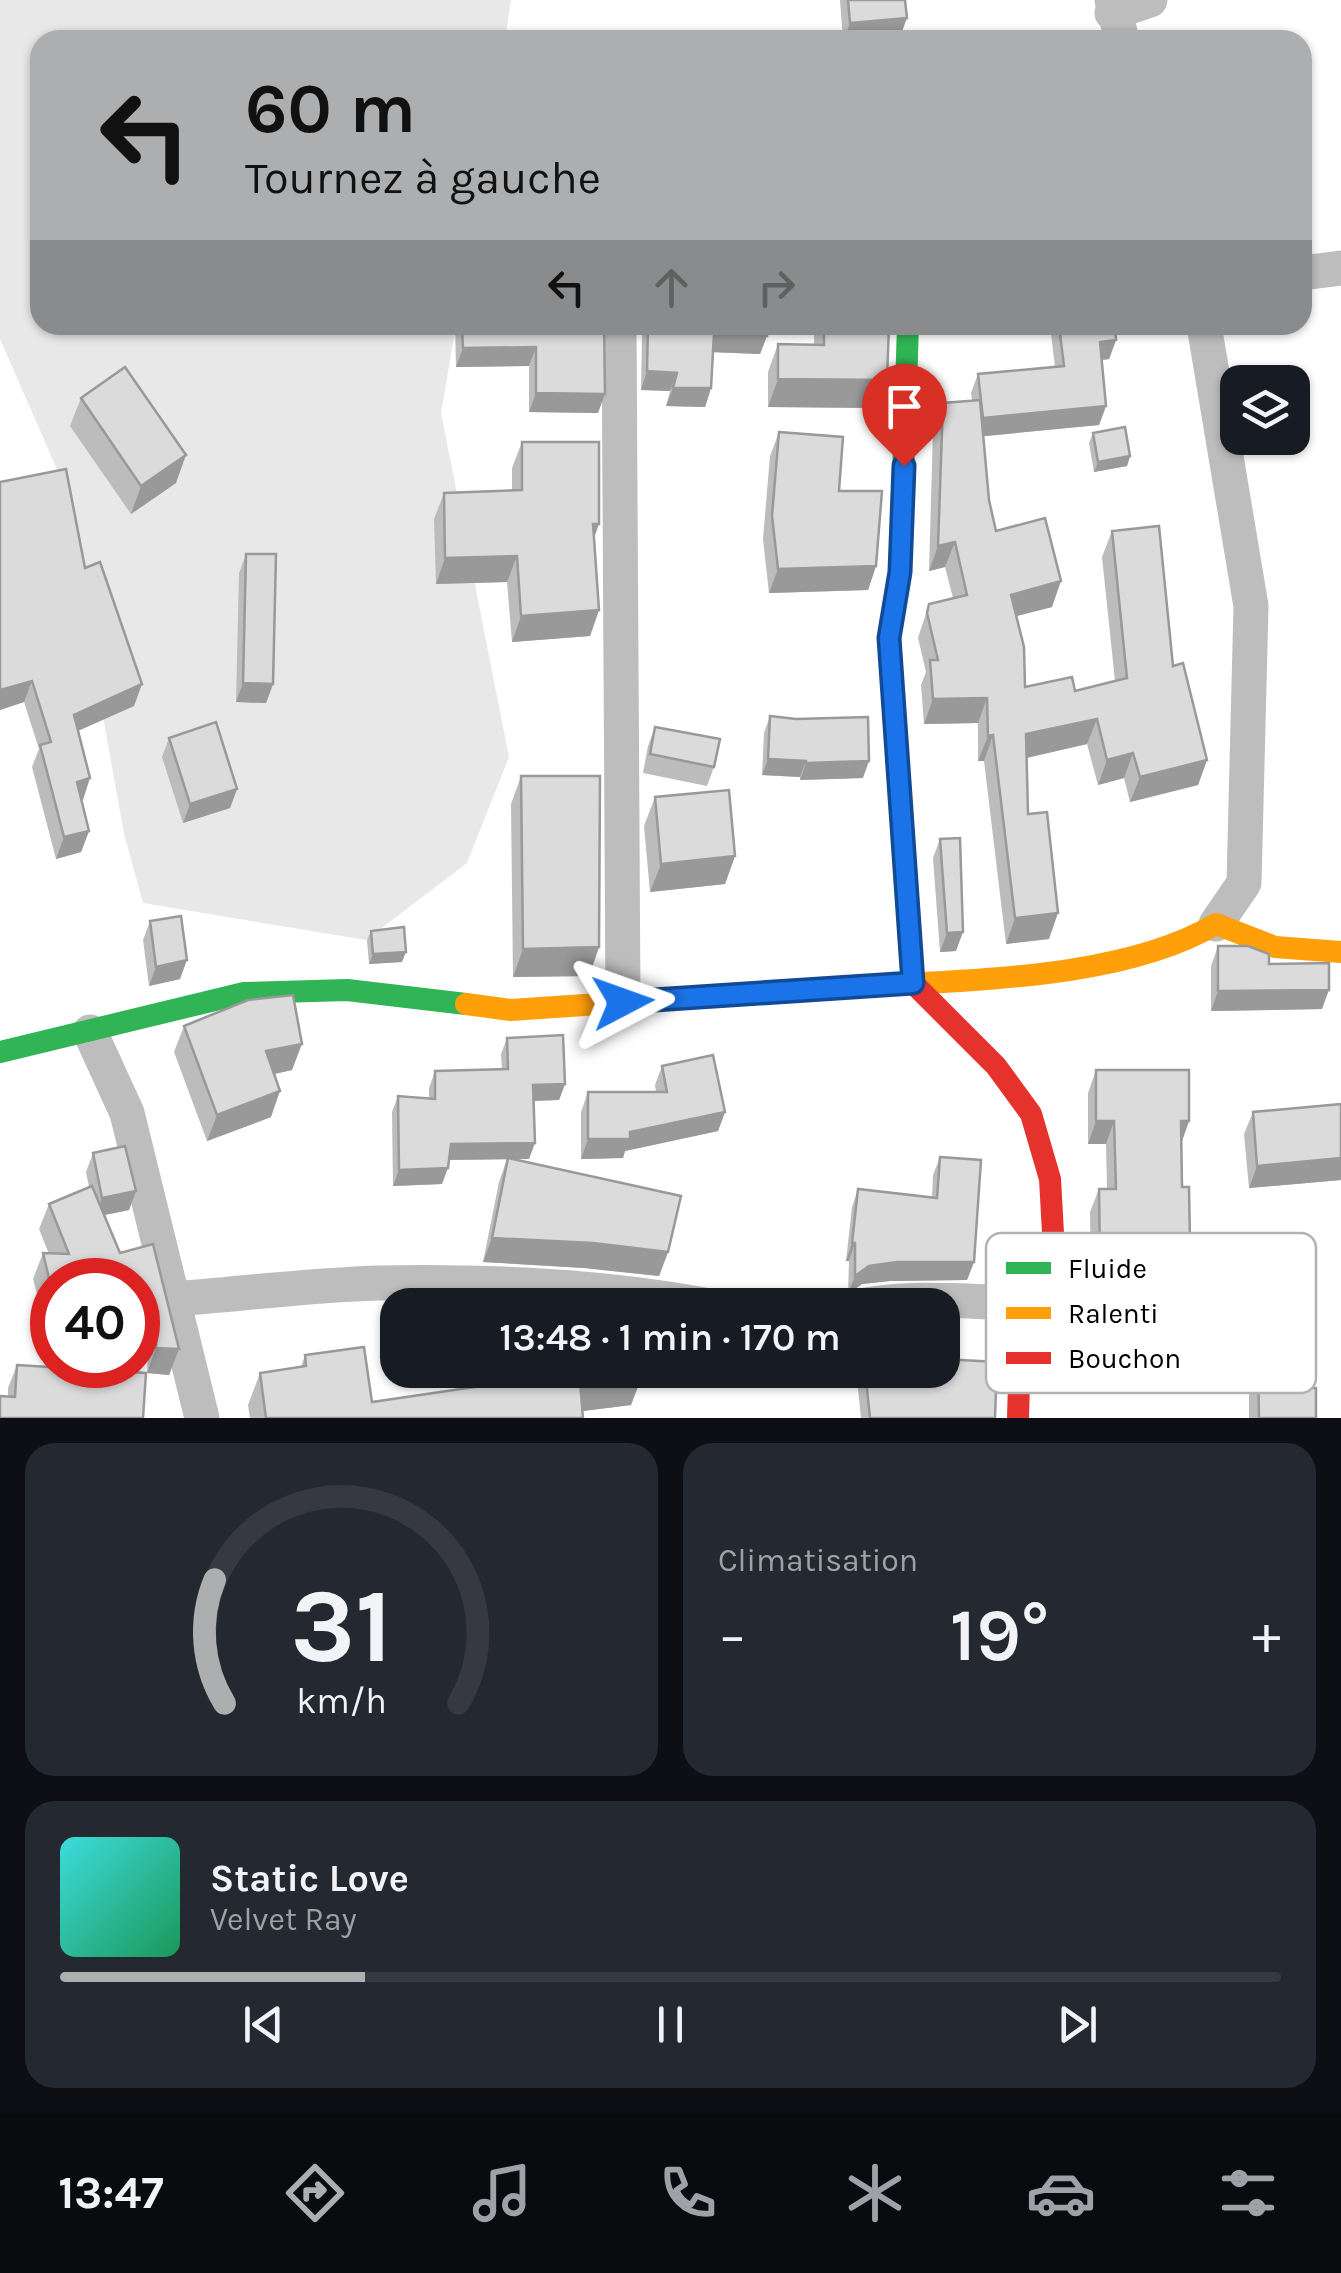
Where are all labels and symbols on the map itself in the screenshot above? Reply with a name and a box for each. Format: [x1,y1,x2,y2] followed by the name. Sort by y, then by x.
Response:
[862,364,947,467] pin
[571,950,675,1054] position arrow
[986,1233,1316,1393] legend
[1068,1252,1147,1285] text: Fluide
[30,1258,160,1388] speed limit sign: 40
[1068,1297,1159,1330] text: Ralenti
[1068,1342,1181,1375] text: Bouchon

